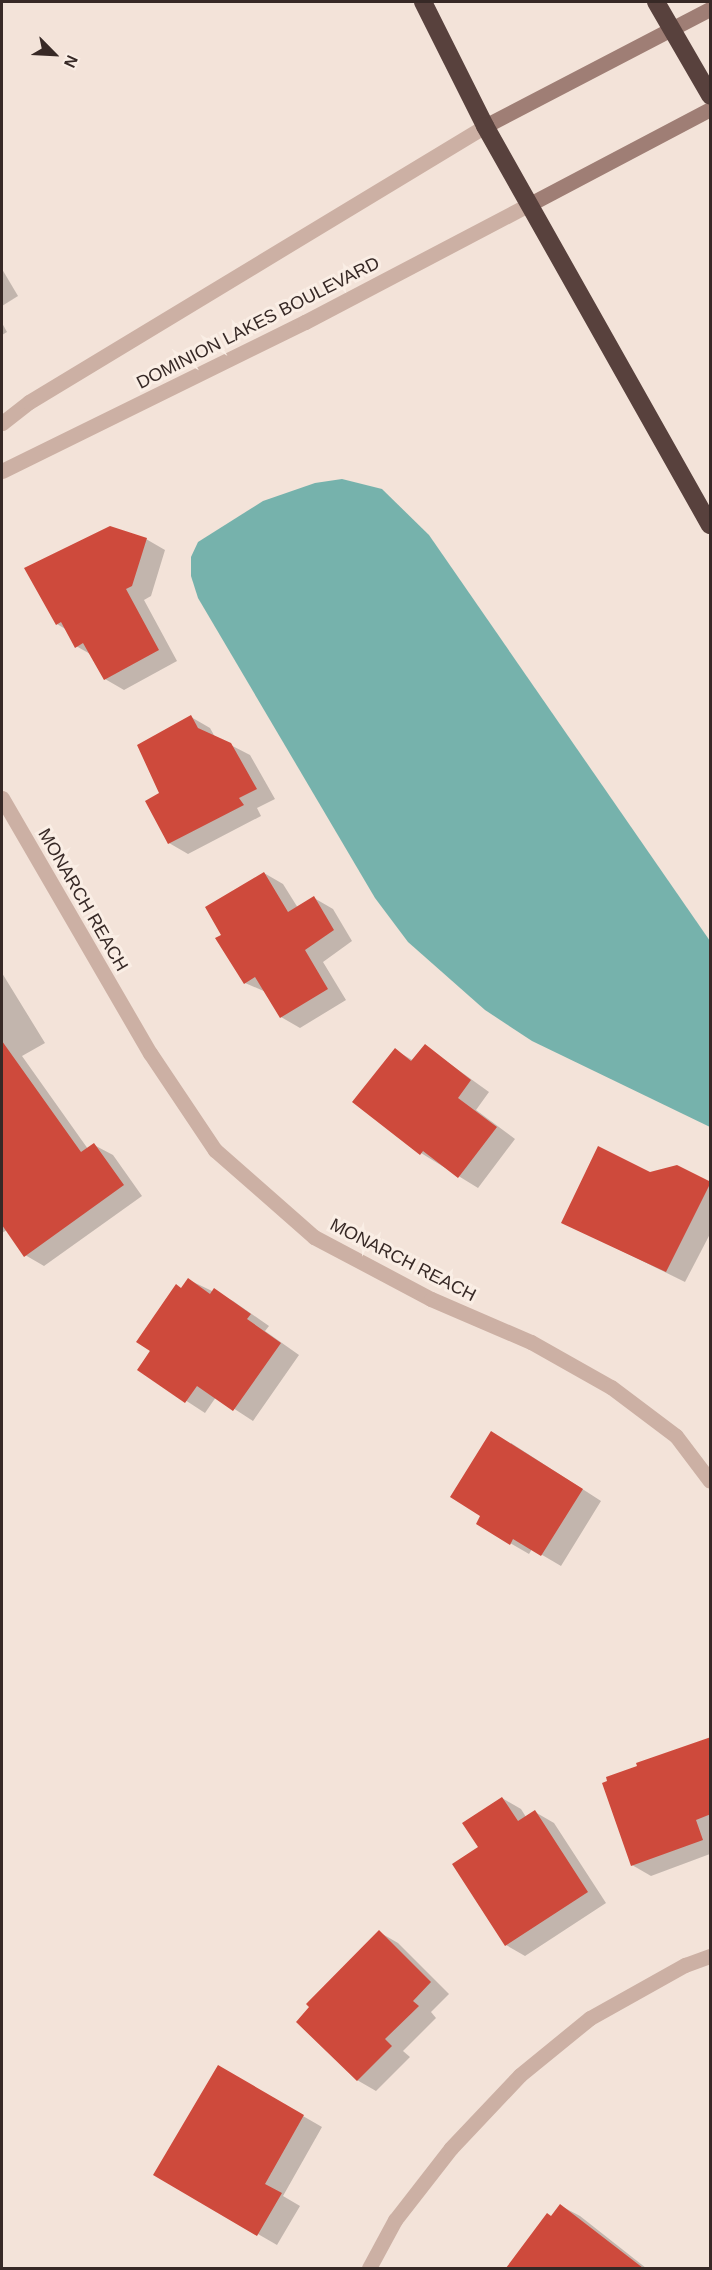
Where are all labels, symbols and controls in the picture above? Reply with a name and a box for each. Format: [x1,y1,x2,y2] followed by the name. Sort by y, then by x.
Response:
[24,24,84,84] north arrow
[61,53,81,70] text: N
[133,252,383,394] street label: DOMINION LAKES BOULEVARD
[33,825,133,975] street label: MONARCH REACH
[326,1214,480,1306] street label: MONARCH REACH

